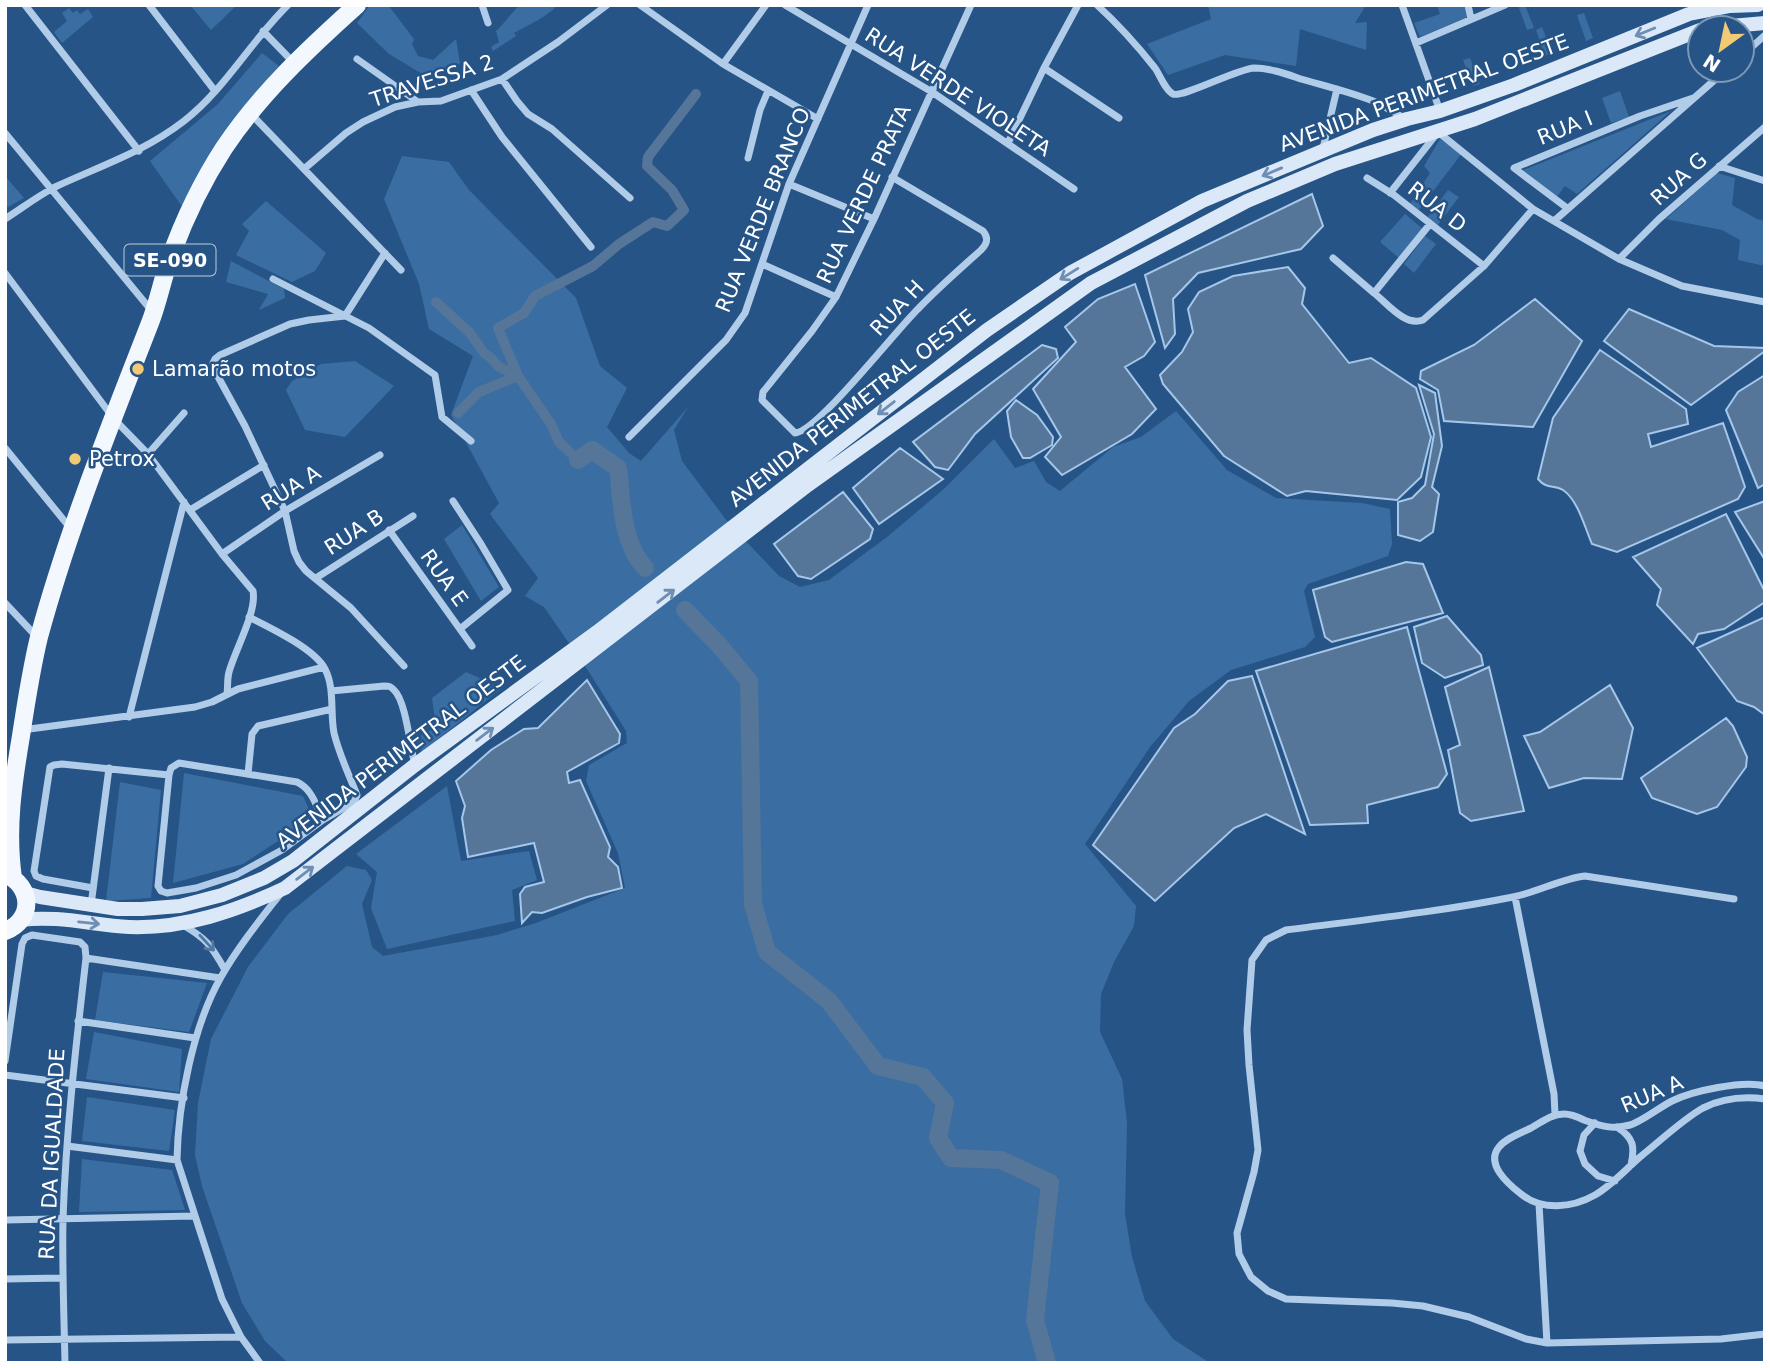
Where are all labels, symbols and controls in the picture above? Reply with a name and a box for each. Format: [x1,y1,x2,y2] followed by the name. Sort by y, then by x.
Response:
[1686,14,1756,84] north arrow
[860,23,1056,161] street label: RUA VERDE VIOLETA
[1635,26,1656,39] one-way arrow
[1276,29,1572,157] street label: AVENIDA PERIMETRAL OESTE
[366,50,497,113] street label: TRAVESSA 2
[1699,50,1724,77] text: N
[812,100,916,287] street label: RUA VERDE PRATA
[711,104,815,316] street label: RUA VERDE BRANCO
[1534,106,1596,150] street label: RUA I
[1646,148,1712,210] street label: RUA G
[1262,166,1283,179] one-way arrow
[1403,177,1471,237] street label: RUA D
[124,244,216,276] road number: SE-090
[1060,268,1080,282] one-way arrow
[865,275,929,341] street label: RUA H
[724,304,980,512] street label: AVENIDA PERIMETRAL OESTE
[152,357,316,381] place label: Lamarão motos
[130,361,146,377] marker: Lamarão motos
[877,401,895,416] one-way arrow
[89,447,155,471] place label: Petrox
[67,451,83,467] marker: Petrox
[257,460,326,515] street label: RUA A
[320,504,388,560] street label: RUA B
[415,545,473,611] street label: RUA E
[656,588,674,603] one-way arrow
[272,650,530,854] street label: AVENIDA PERIMETRAL OESTE
[476,727,494,742] one-way arrow
[295,866,314,880] one-way arrow
[77,916,100,929] one-way arrow
[198,934,215,951] one-way arrow
[34,1048,70,1260] street label: RUA DA IGUALDADE
[1617,1070,1687,1118] street label: RUA A

